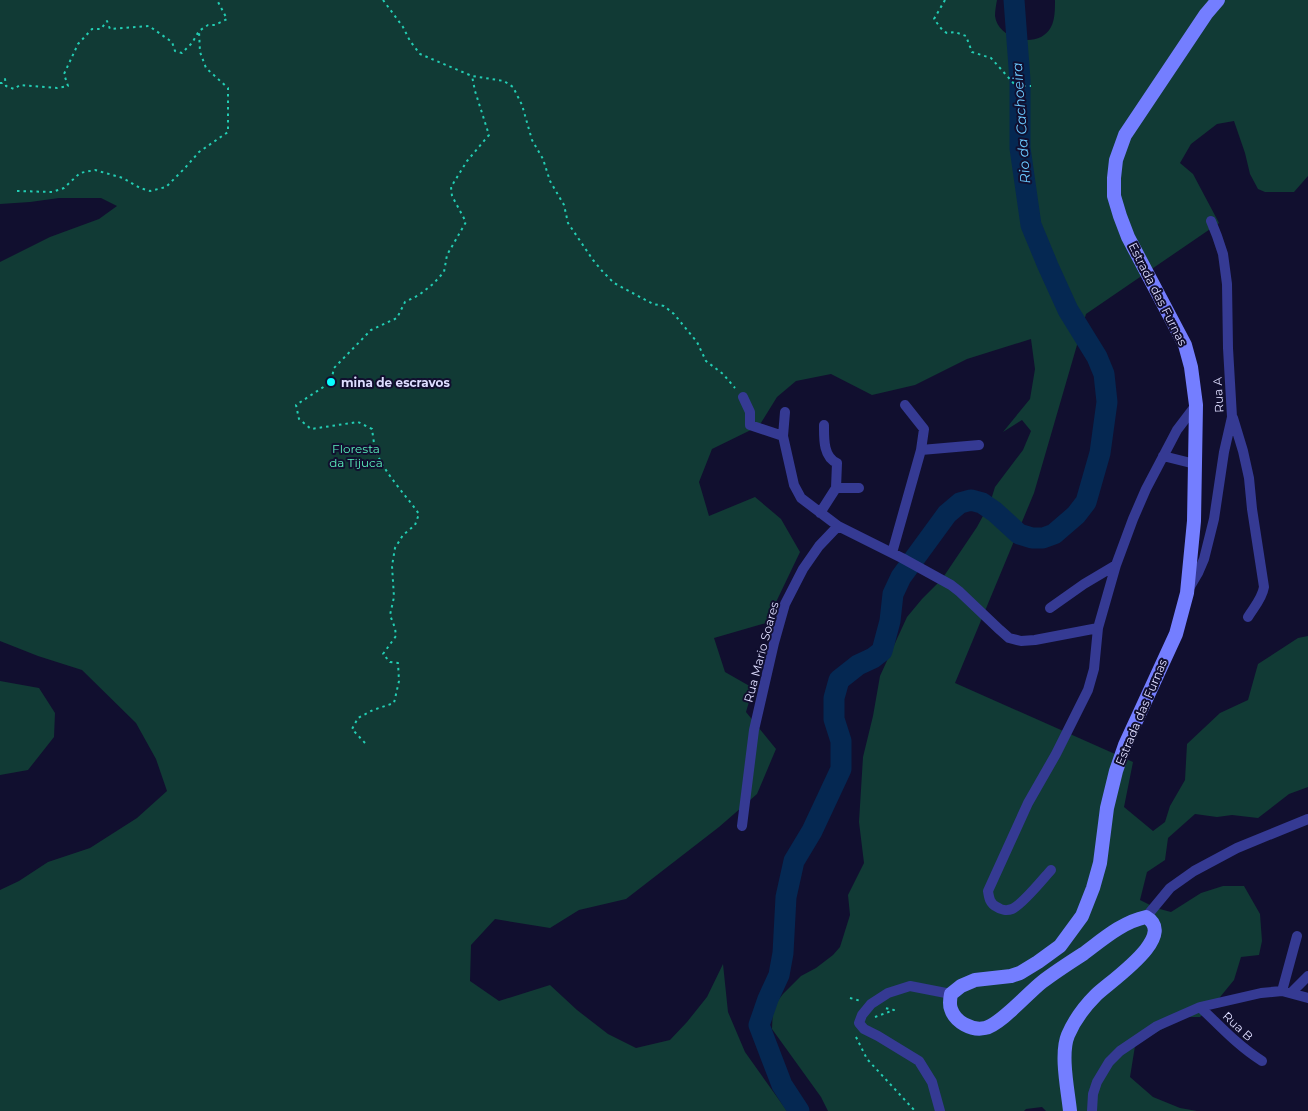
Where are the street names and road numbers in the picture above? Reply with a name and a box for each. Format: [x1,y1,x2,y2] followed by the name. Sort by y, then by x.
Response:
[1125,240,1191,348] street label: Estrada das Furnas
[1210,376,1226,413] street label: Rua A
[740,600,782,704] street label: Rua Mario Soares
[1112,657,1170,767] street label: Estrada das Furnas
[1220,1008,1256,1044] street label: Rua B

